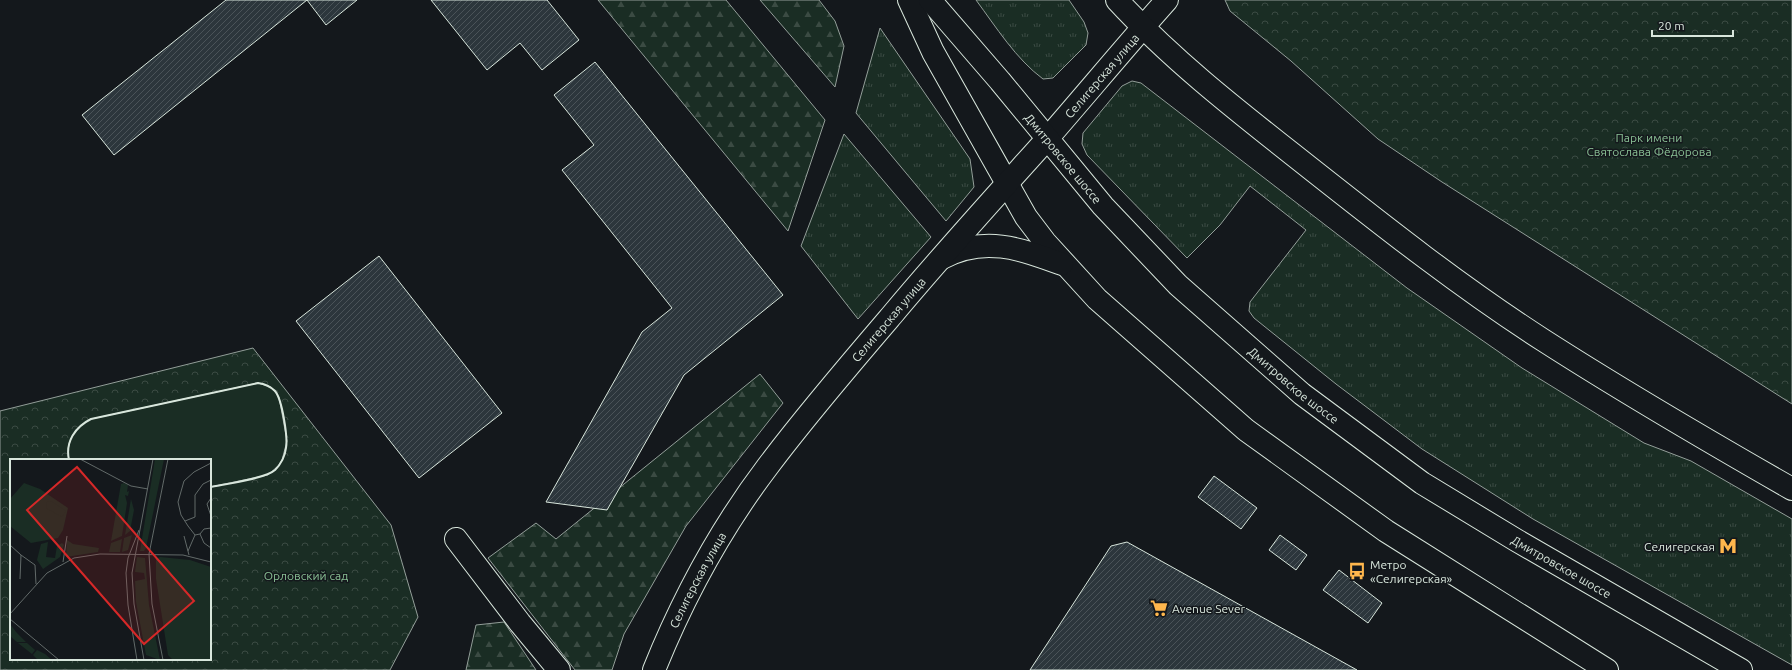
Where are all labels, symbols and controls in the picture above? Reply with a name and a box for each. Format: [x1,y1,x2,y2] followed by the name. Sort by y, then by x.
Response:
[1652,12,1733,38] scale bar
[1658,19,1685,32] text: 20 m
[1062,31,1141,120] street label: Селигерская улица
[1023,110,1104,206] street label: Дмитровское шоссе
[1586,131,1712,158] park label: Парк имени Святослава Фёдорова
[849,275,928,364] street label: Селигерская улица
[1246,344,1341,426] street label: Дмитровское шоссе
[10,459,211,660] inset map
[667,530,728,630] street label: Селигерская улица
[1509,532,1614,600] street label: Дмитровское шоссе
[1718,536,1738,556] metro station icon: Селигерская
[1644,540,1715,553] place label: Селигерская
[1370,558,1453,585] place label: Метро «Селигерская»
[1347,561,1367,581] bus stop icon: Метро «Селигерская»
[264,569,348,582] park label: Орловский сад
[1149,598,1169,618] supermarket icon: Avenue Sever
[1172,602,1246,615] place label: Avenue Sever

